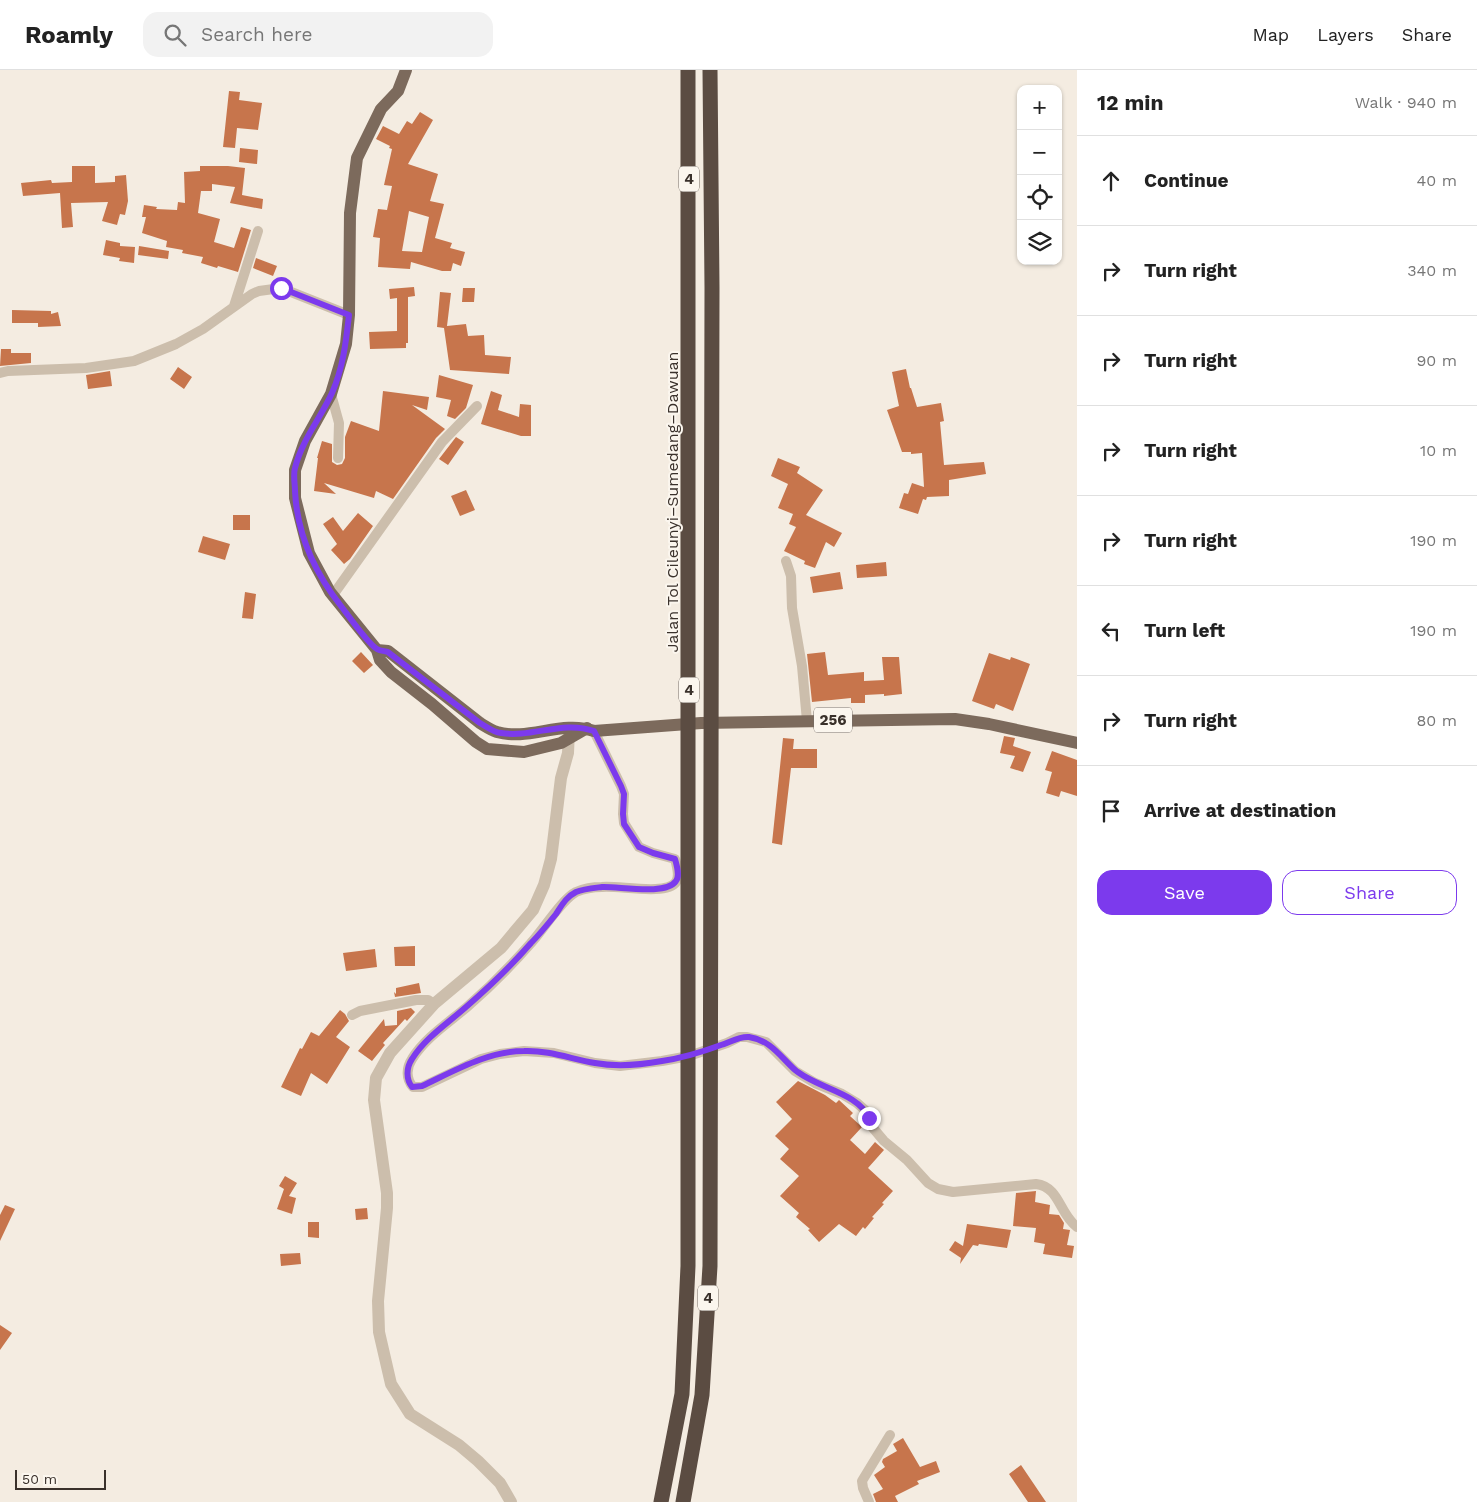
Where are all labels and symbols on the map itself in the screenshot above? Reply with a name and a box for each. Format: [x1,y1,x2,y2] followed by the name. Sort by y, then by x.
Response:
[679,166,699,192] road number: 4
[270,277,293,300] route start
[663,352,682,652] street label: Jalan Tol Cileunyi–Sumedang–Dawuan
[679,678,699,702] road number: 4
[814,708,852,732] road number: 256
[858,1107,881,1130] route end
[698,1286,718,1310] road number: 4
[15,1467,106,1490] scale bar

